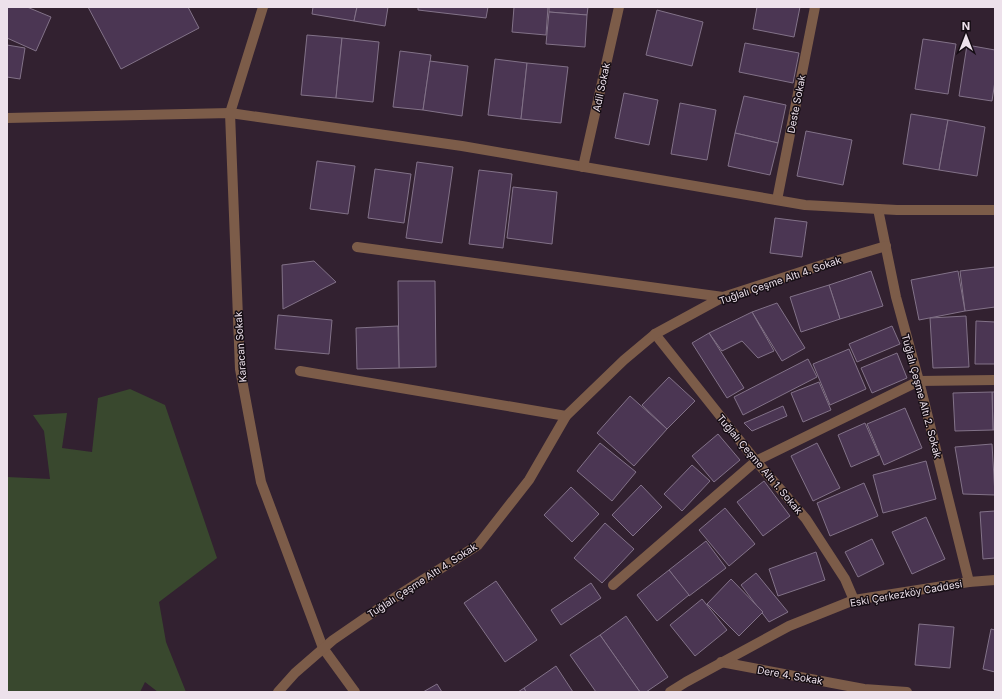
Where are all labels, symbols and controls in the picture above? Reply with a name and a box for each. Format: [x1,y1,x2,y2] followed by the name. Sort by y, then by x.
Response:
[946,16,986,56] north arrow
[962,19,970,33] text: N
[590,61,612,113] street label: Adil Sokak
[784,73,808,134] street label: Deste Sokak
[717,253,843,307] street label: Tuğlalı Çeşme Altı 4. Sokak
[232,311,248,383] street label: Karacan Sokak
[900,333,944,460] street label: Tuğlalı Çeşme Altı 2. Sokak
[715,412,805,517] street label: Tuğlalı Çeşme Altı 1. Sokak
[365,540,479,620] street label: Tuğlalı Çeşme Altı 4. Sokak
[849,577,963,609] street label: Eski Çerkezköy Caddesi
[756,663,824,687] street label: Dere 4. Sokak

